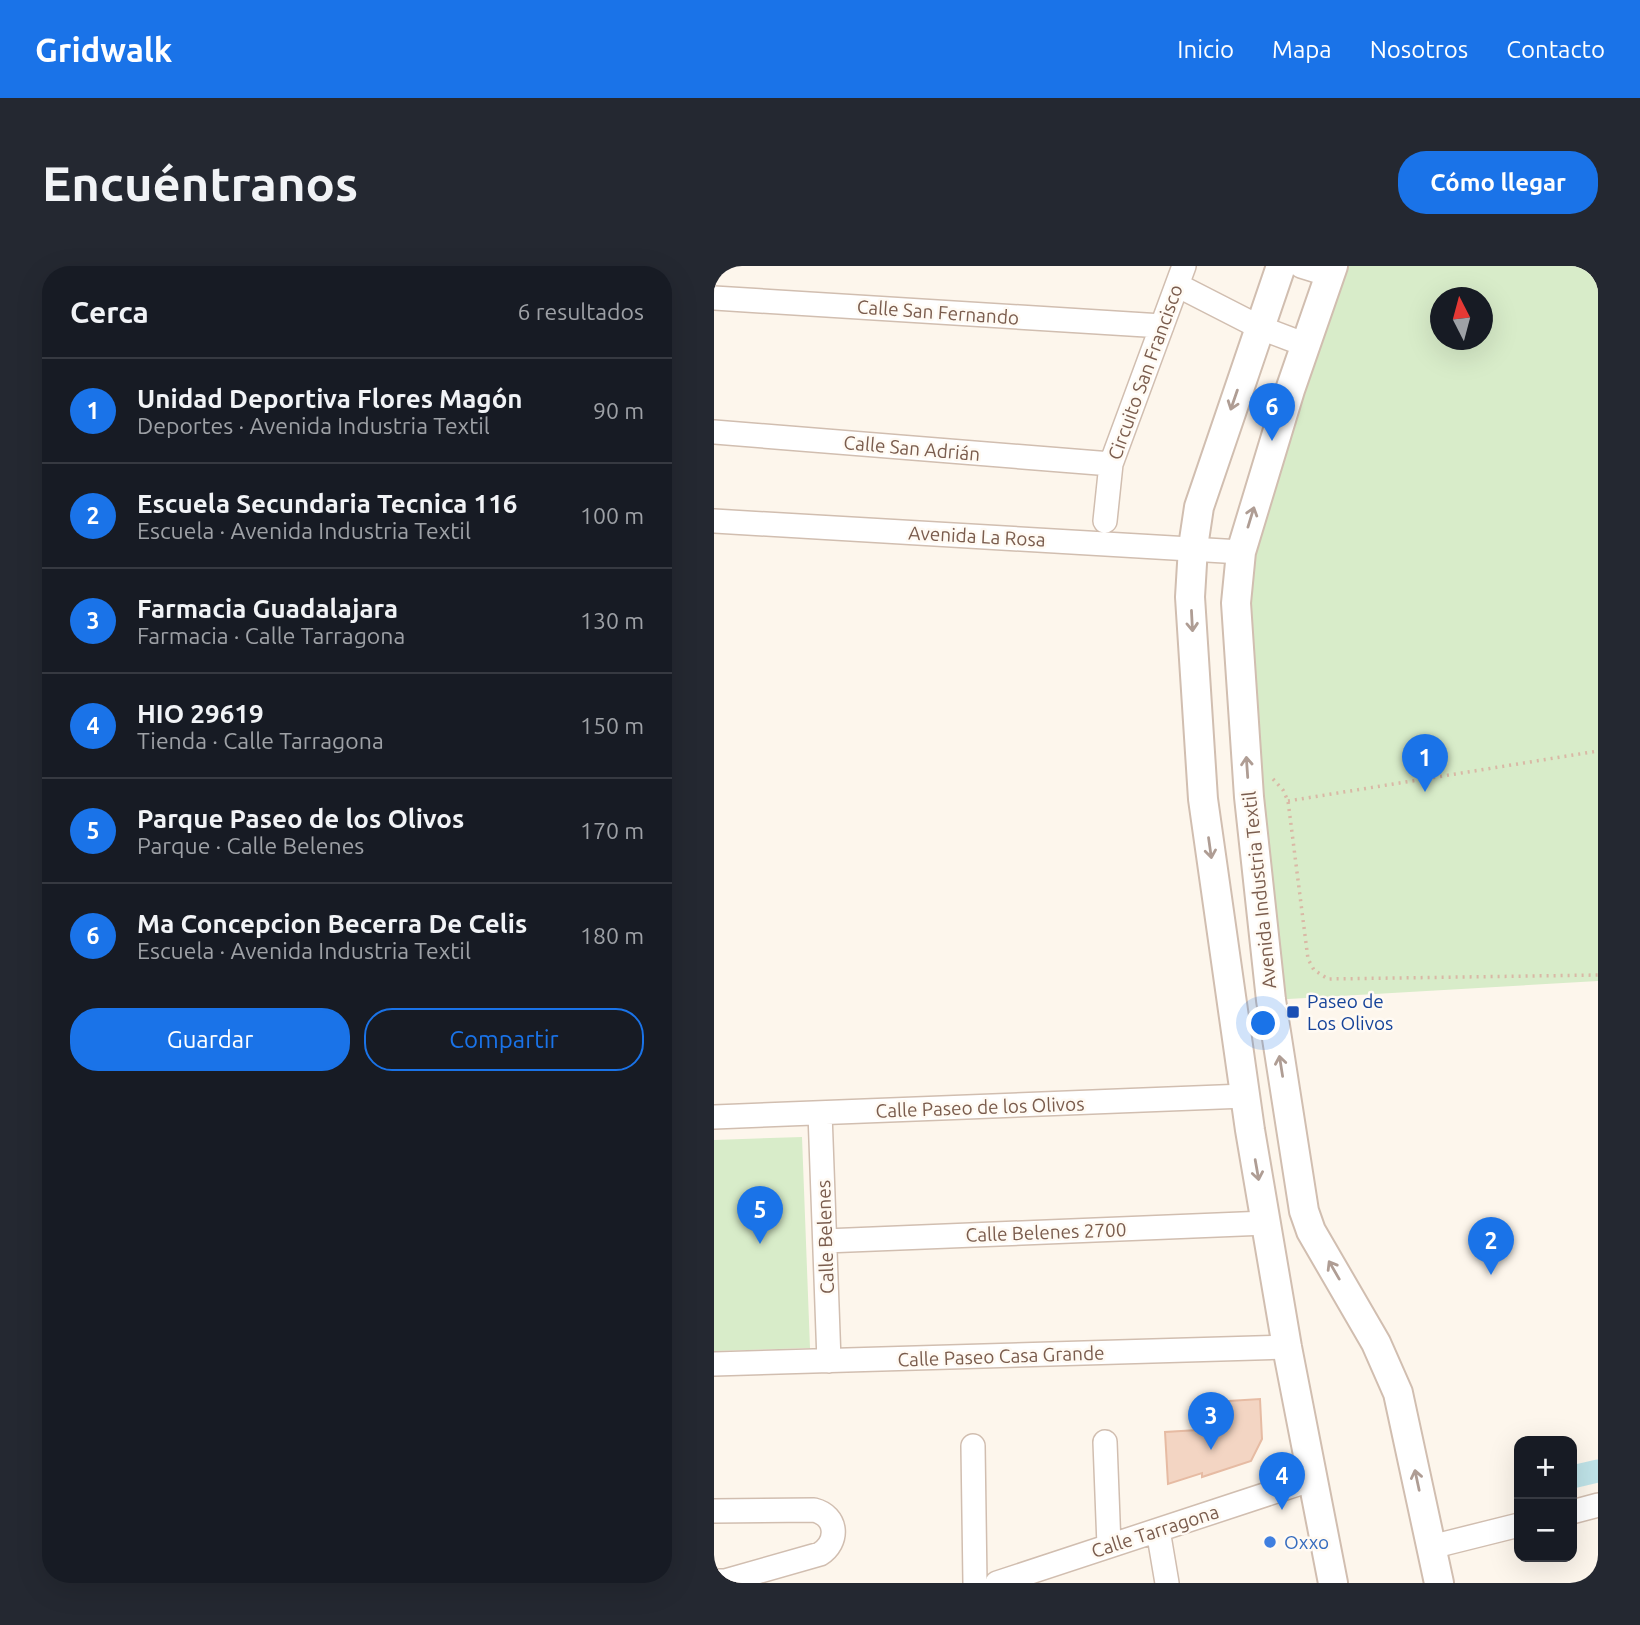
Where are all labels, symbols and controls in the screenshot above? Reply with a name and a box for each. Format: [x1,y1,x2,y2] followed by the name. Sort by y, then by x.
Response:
[35,31,172,68] text: Gridwalk
[1177,36,1234,63] text: Inicio
[1272,36,1332,63] text: Mapa
[1370,36,1468,63] text: Nosotros
[1506,36,1605,63] text: Contacto
[1398,151,1598,214] button: Cómo llegar
[42,155,358,210] text: Encuéntranos
[1103,281,1187,463] street label: Circuito San Francisco
[1430,287,1493,350] north arrow
[70,295,149,329] text: Cerca
[856,295,1020,329] street label: Calle San Fernando
[518,299,644,324] text: 6 resultados
[1249,383,1295,441] pin: 6
[137,384,523,413] text: Unidad Deportiva Flores Magón
[1227,388,1239,410] one-way arrow
[87,398,99,423] text: 1
[593,398,644,423] text: 90 m
[137,413,490,438] text: Deportes · Avenida Industria Textil
[843,431,981,465] street label: Calle San Adrián
[137,489,518,518] text: Escuela Secundaria Tecnica 116
[87,503,99,528] text: 2
[580,503,644,528] text: 100 m
[1246,506,1259,528] one-way arrow
[137,518,471,543] text: Escuela · Avenida Industria Textil
[908,521,1046,551] street label: Avenida La Rosa
[137,594,398,623] text: Farmacia Guadalajara
[87,608,99,633] text: 3
[580,608,644,633] text: 130 m
[1185,609,1198,632] one-way arrow
[137,623,405,648] text: Farmacia · Calle Tarragona
[137,699,264,728] text: HIO 29619
[87,713,99,738] text: 4
[580,713,644,738] text: 150 m
[137,728,384,753] text: Tienda · Calle Tarragona
[1402,734,1448,792] pin: 1
[1240,755,1253,778] one-way arrow
[1238,790,1280,990] street label: Avenida Industria Textil
[137,804,464,833] text: Parque Paseo de los Olivos
[87,818,99,843] text: 5
[580,818,644,843] text: 170 m
[137,833,364,858] text: Parque · Calle Belenes
[1204,836,1217,859] one-way arrow
[137,909,527,938] text: Ma Concepcion Becerra De Celis
[87,923,99,948] text: 6
[580,923,644,948] text: 180 m
[137,938,471,963] text: Escuela · Avenida Industria Textil
[1307,990,1393,1034] place label: Paseo de Los Olivos
[1285,1004,1301,1020] marker: Paseo de Los Olivos
[1246,1006,1280,1040] your location
[70,1008,350,1071] button: Guardar
[364,1008,644,1071] button: Compartir
[1274,1055,1287,1078] one-way arrow
[875,1092,1085,1122] street label: Calle Paseo de los Olivos
[1251,1158,1264,1181] one-way arrow
[812,1180,838,1294] street label: Calle Belenes
[737,1186,783,1244] pin: 5
[1468,1217,1514,1275] pin: 2
[965,1218,1127,1246] street label: Calle Belenes 2700
[1327,1261,1341,1281] one-way arrow
[897,1341,1105,1371] street label: Calle Paseo Casa Grande
[1188,1392,1234,1450] pin: 3
[1514,1436,1577,1562] map controls
[1514,1436,1577,1499] button: +
[1259,1452,1305,1510] pin: 4
[1409,1469,1423,1492] one-way arrow
[1514,1499,1577,1562] button: −
[1089,1500,1221,1562] street label: Calle Tarragona
[1284,1531,1329,1553] place label: Oxxo
[1262,1534,1278,1550] marker: Oxxo

